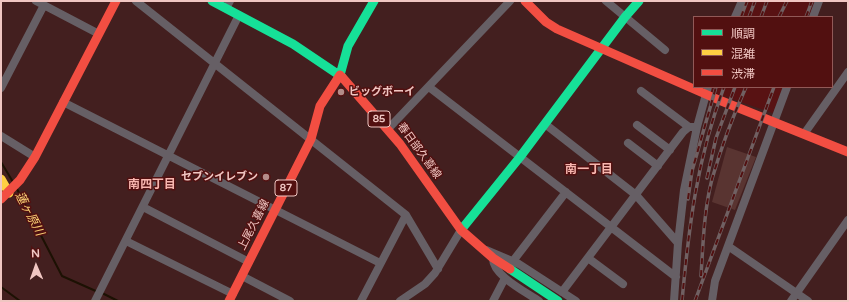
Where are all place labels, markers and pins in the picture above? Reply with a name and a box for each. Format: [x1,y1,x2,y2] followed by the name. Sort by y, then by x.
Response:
[349,85,415,99] place label: ビッグボーイ
[336,87,346,97] marker: ビッグボーイ
[181,170,258,184] place label: セブンイレブン
[261,172,271,182] marker: セブンイレブン

